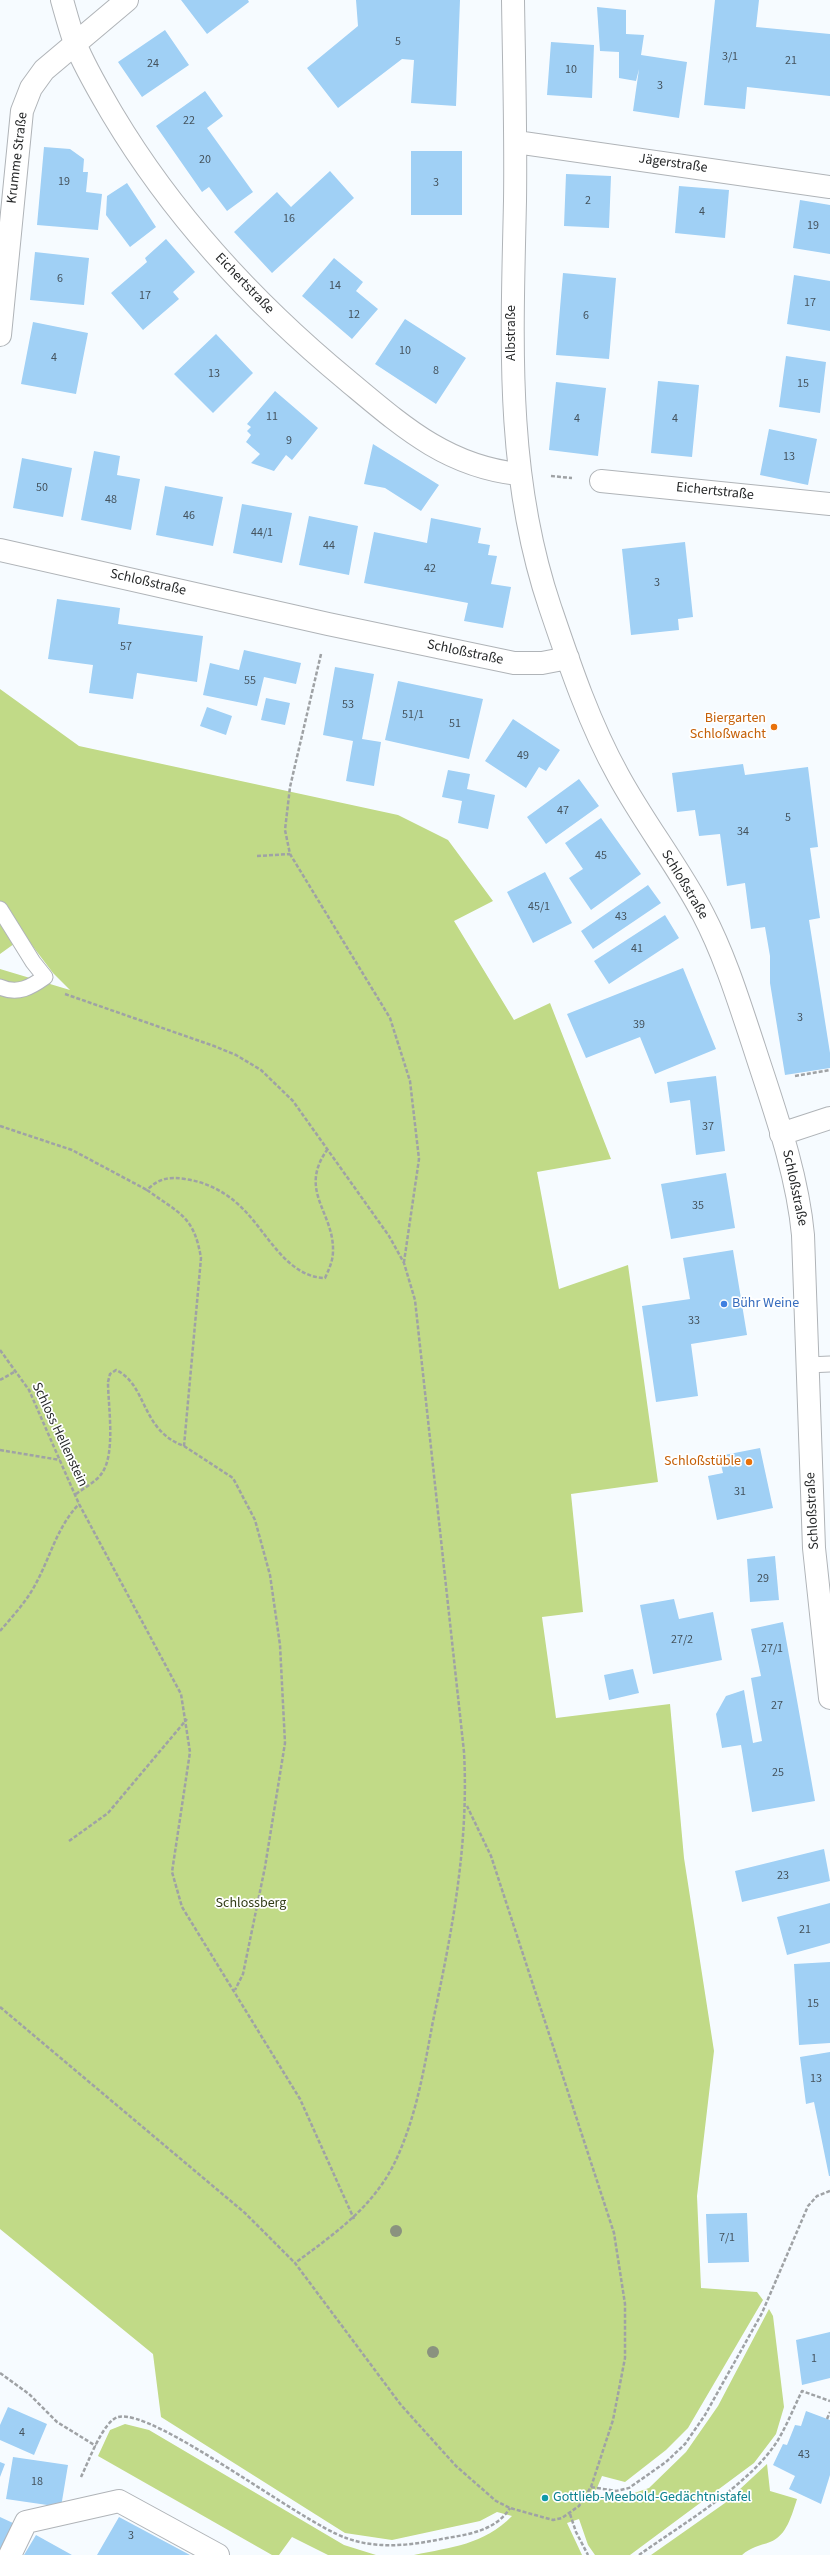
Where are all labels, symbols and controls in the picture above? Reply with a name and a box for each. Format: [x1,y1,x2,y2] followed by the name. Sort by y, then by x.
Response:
[395,35,401,49] house number: 5
[722,50,738,64] house number: 3/1
[785,54,797,68] house number: 21
[147,57,159,71] house number: 24
[565,63,577,77] house number: 10
[657,79,663,93] house number: 3
[4,111,32,205] street label: Krumme Straße
[183,114,195,128] house number: 22
[638,151,708,177] street label: Jägerstraße
[199,153,211,167] house number: 20
[58,175,70,189] house number: 19
[433,176,439,190] house number: 3
[585,194,591,208] house number: 2
[699,205,705,219] house number: 4
[283,212,295,226] house number: 16
[807,219,819,233] house number: 19
[211,250,277,318] street label: Eichertstraße
[57,272,63,286] house number: 6
[329,279,341,293] house number: 14
[139,289,151,303] house number: 17
[804,296,816,310] house number: 17
[504,305,520,361] street label: Albstraße
[348,308,360,322] house number: 12
[583,309,589,323] house number: 6
[399,344,411,358] house number: 10
[51,351,57,365] house number: 4
[433,364,439,378] house number: 8
[208,367,220,381] house number: 13
[797,377,809,391] house number: 15
[266,410,278,424] house number: 11
[574,412,580,426] house number: 4
[672,412,678,426] house number: 4
[286,434,292,448] house number: 9
[783,450,795,464] house number: 13
[675,480,755,504] street label: Eichertstraße
[36,481,48,495] house number: 50
[105,493,117,507] house number: 48
[183,509,195,523] house number: 46
[251,526,273,540] house number: 44/1
[323,539,335,553] house number: 44
[424,562,436,576] house number: 42
[108,566,188,600] street label: Schloßstraße
[654,576,660,590] house number: 3
[425,637,505,669] street label: Schloßstraße
[120,640,132,654] house number: 57
[244,674,256,688] house number: 55
[342,698,354,712] house number: 53
[402,708,424,722] house number: 51/1
[690,711,766,744] place label: Biergarten Schloßwacht
[449,717,461,731] house number: 51
[769,722,779,732] marker: Biergarten Schloßwacht
[517,749,529,763] house number: 49
[557,804,569,818] house number: 47
[785,811,791,825] house number: 5
[737,825,749,839] house number: 34
[657,847,711,923] street label: Schloßstraße
[595,849,607,863] house number: 45
[528,900,550,914] house number: 45/1
[615,910,627,924] house number: 43
[631,942,643,956] house number: 41
[797,1011,803,1025] house number: 3
[633,1018,645,1032] house number: 39
[702,1120,714,1134] house number: 37
[778,1148,810,1228] street label: Schloßstraße
[692,1199,704,1213] house number: 35
[732,1296,799,1312] place label: Bühr Weine
[719,1299,729,1309] marker: Bühr Weine
[688,1314,700,1328] house number: 33
[27,1380,91,1490] street label: Schloss Hellenstein
[664,1454,741,1470] place label: Schloßstüble
[744,1457,754,1467] marker: Schloßstüble
[803,1472,823,1550] street label: Schloßstraße
[734,1485,746,1499] house number: 31
[757,1572,769,1586] house number: 29
[671,1633,693,1647] house number: 27/2
[761,1642,783,1656] house number: 27/1
[771,1699,783,1713] house number: 27
[772,1766,784,1780] house number: 25
[777,1869,789,1883] house number: 23
[216,1896,286,1912] park label: Schlossberg
[799,1923,811,1937] house number: 21
[807,1997,819,2011] house number: 15
[810,2072,822,2086] house number: 13
[719,2231,735,2245] house number: 7/1
[811,2352,817,2366] house number: 1
[19,2426,25,2440] house number: 4
[798,2448,810,2462] house number: 43
[31,2475,43,2489] house number: 18
[553,2490,751,2506] place label: Gottlieb-Meebold-Gedächtnistafel
[540,2493,550,2503] marker: Gottlieb-Meebold-Gedächtnistafel
[128,2529,134,2543] house number: 3

